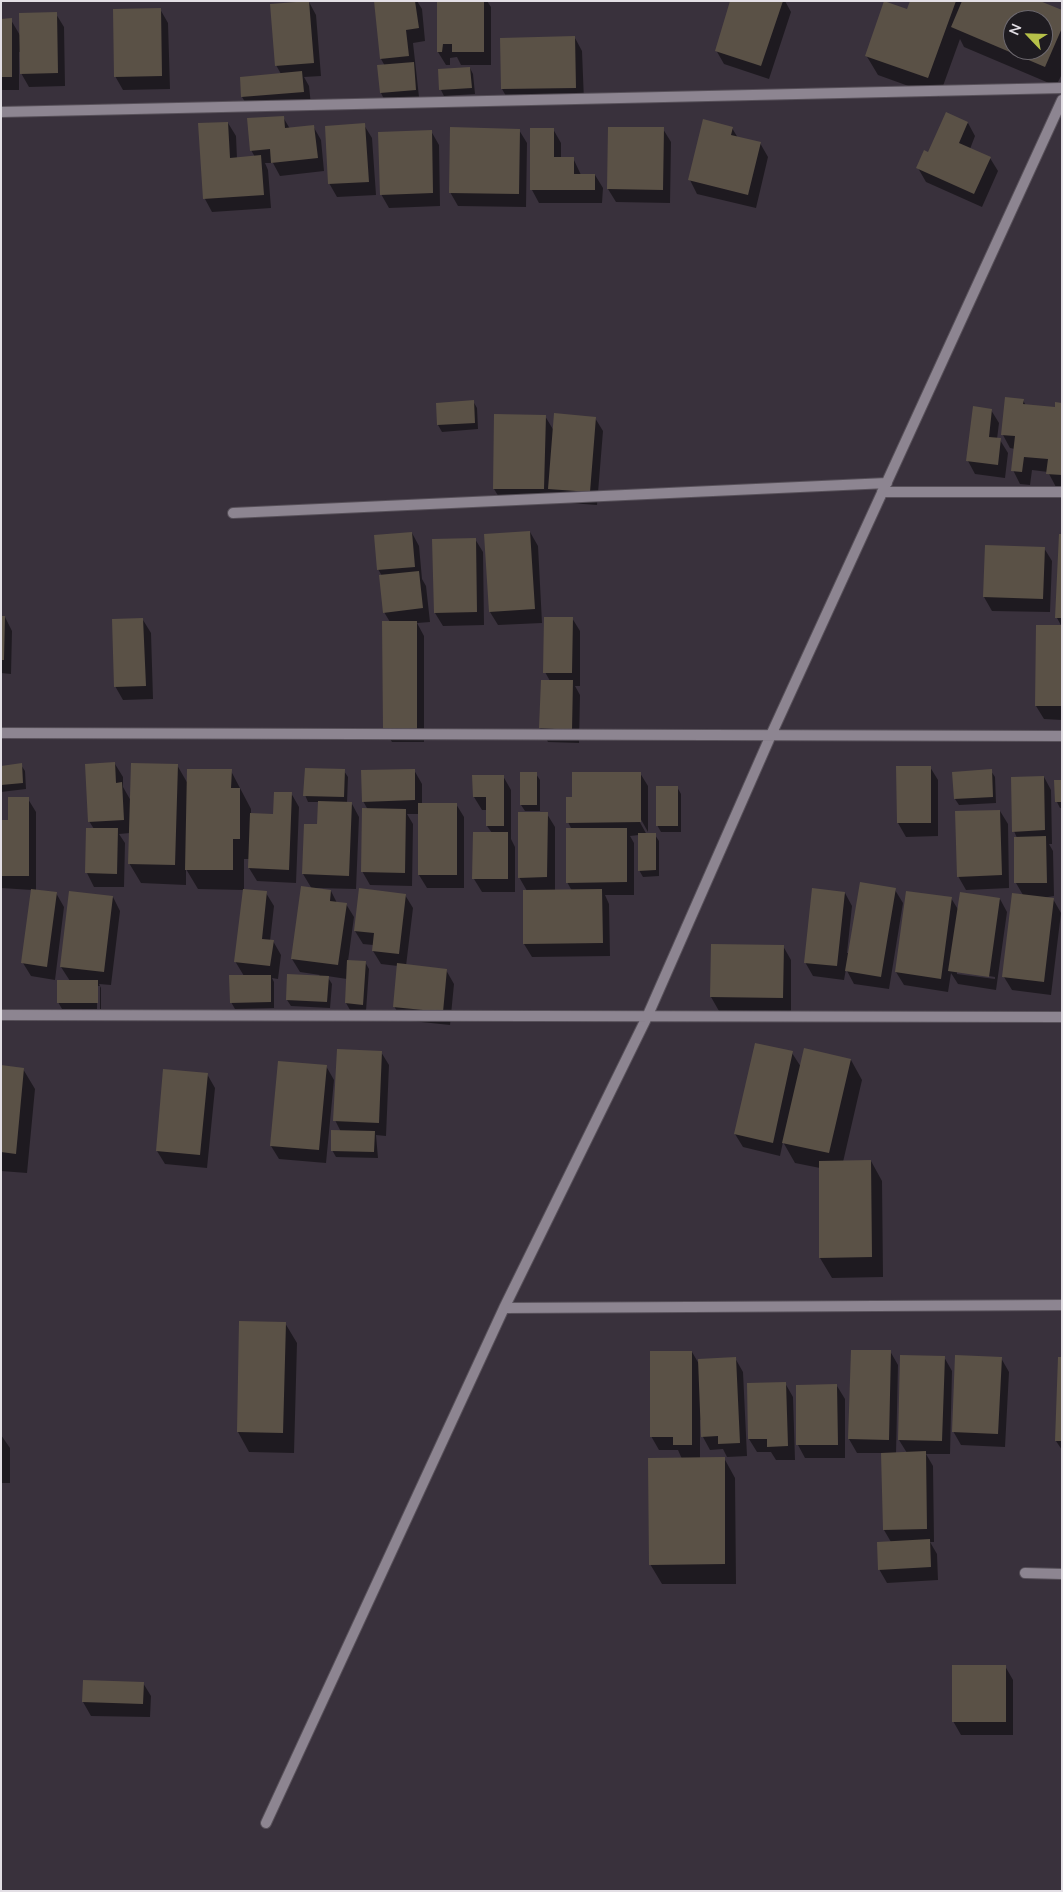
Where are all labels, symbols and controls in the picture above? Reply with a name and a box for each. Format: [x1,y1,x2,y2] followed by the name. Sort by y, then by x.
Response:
[1003,10,1053,60] north arrow
[1005,21,1026,38] text: N

